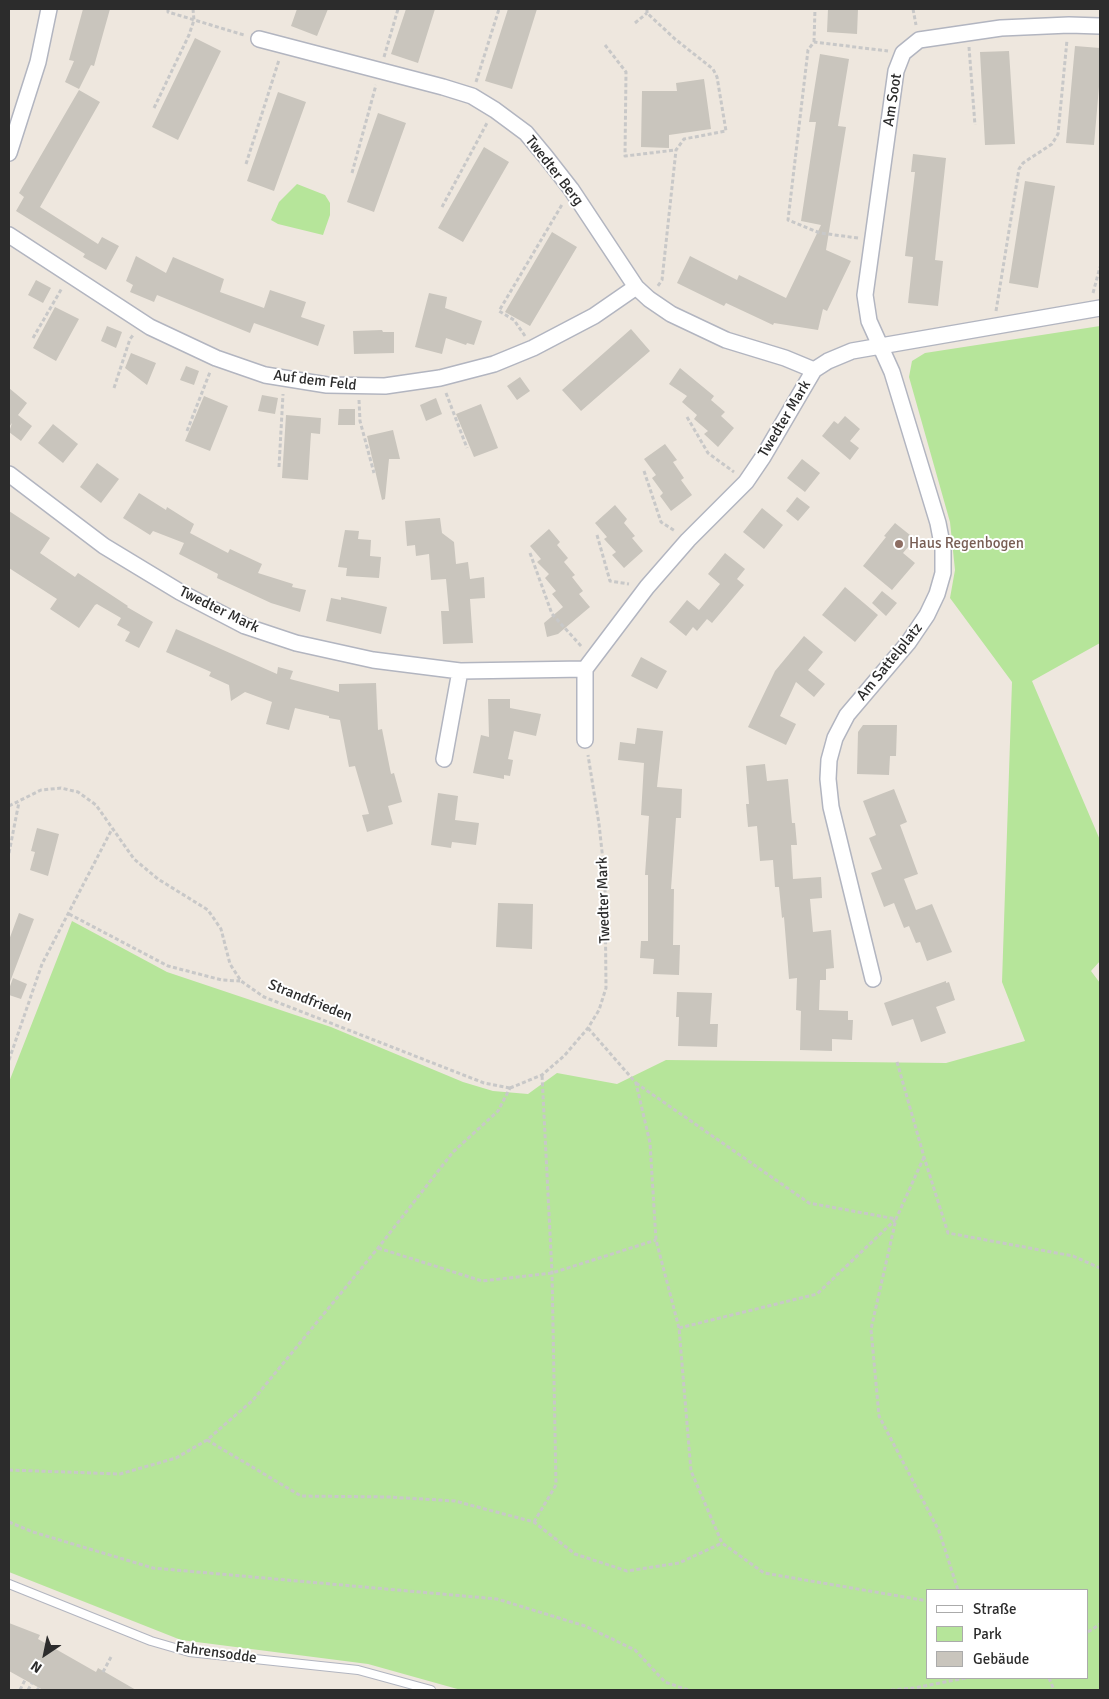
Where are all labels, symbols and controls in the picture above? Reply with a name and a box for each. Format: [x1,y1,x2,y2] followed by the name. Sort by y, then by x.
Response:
[880,72,906,128] street label: Am Soot
[521,132,587,210] street label: Twedter Berg
[273,367,357,395] street label: Auf dem Feld
[755,377,815,461] street label: Twedter Mark
[909,535,1024,553] place label: Haus Regenbogen
[893,538,905,550] marker: Haus Regenbogen
[176,583,262,637] street label: Twedter Mark
[853,620,927,704] street label: Am Sattelplatz
[593,856,615,944] street label: Twedter Mark
[265,976,355,1026] street label: Strandfrieden
[926,1589,1089,1679] legend
[973,1600,1017,1618] text: Straße
[973,1625,1002,1643] text: Park
[20,1629,70,1679] north arrow
[174,1638,258,1668] street label: Fahrensodde
[973,1650,1029,1668] text: Gebäude
[28,1657,45,1677] text: N

